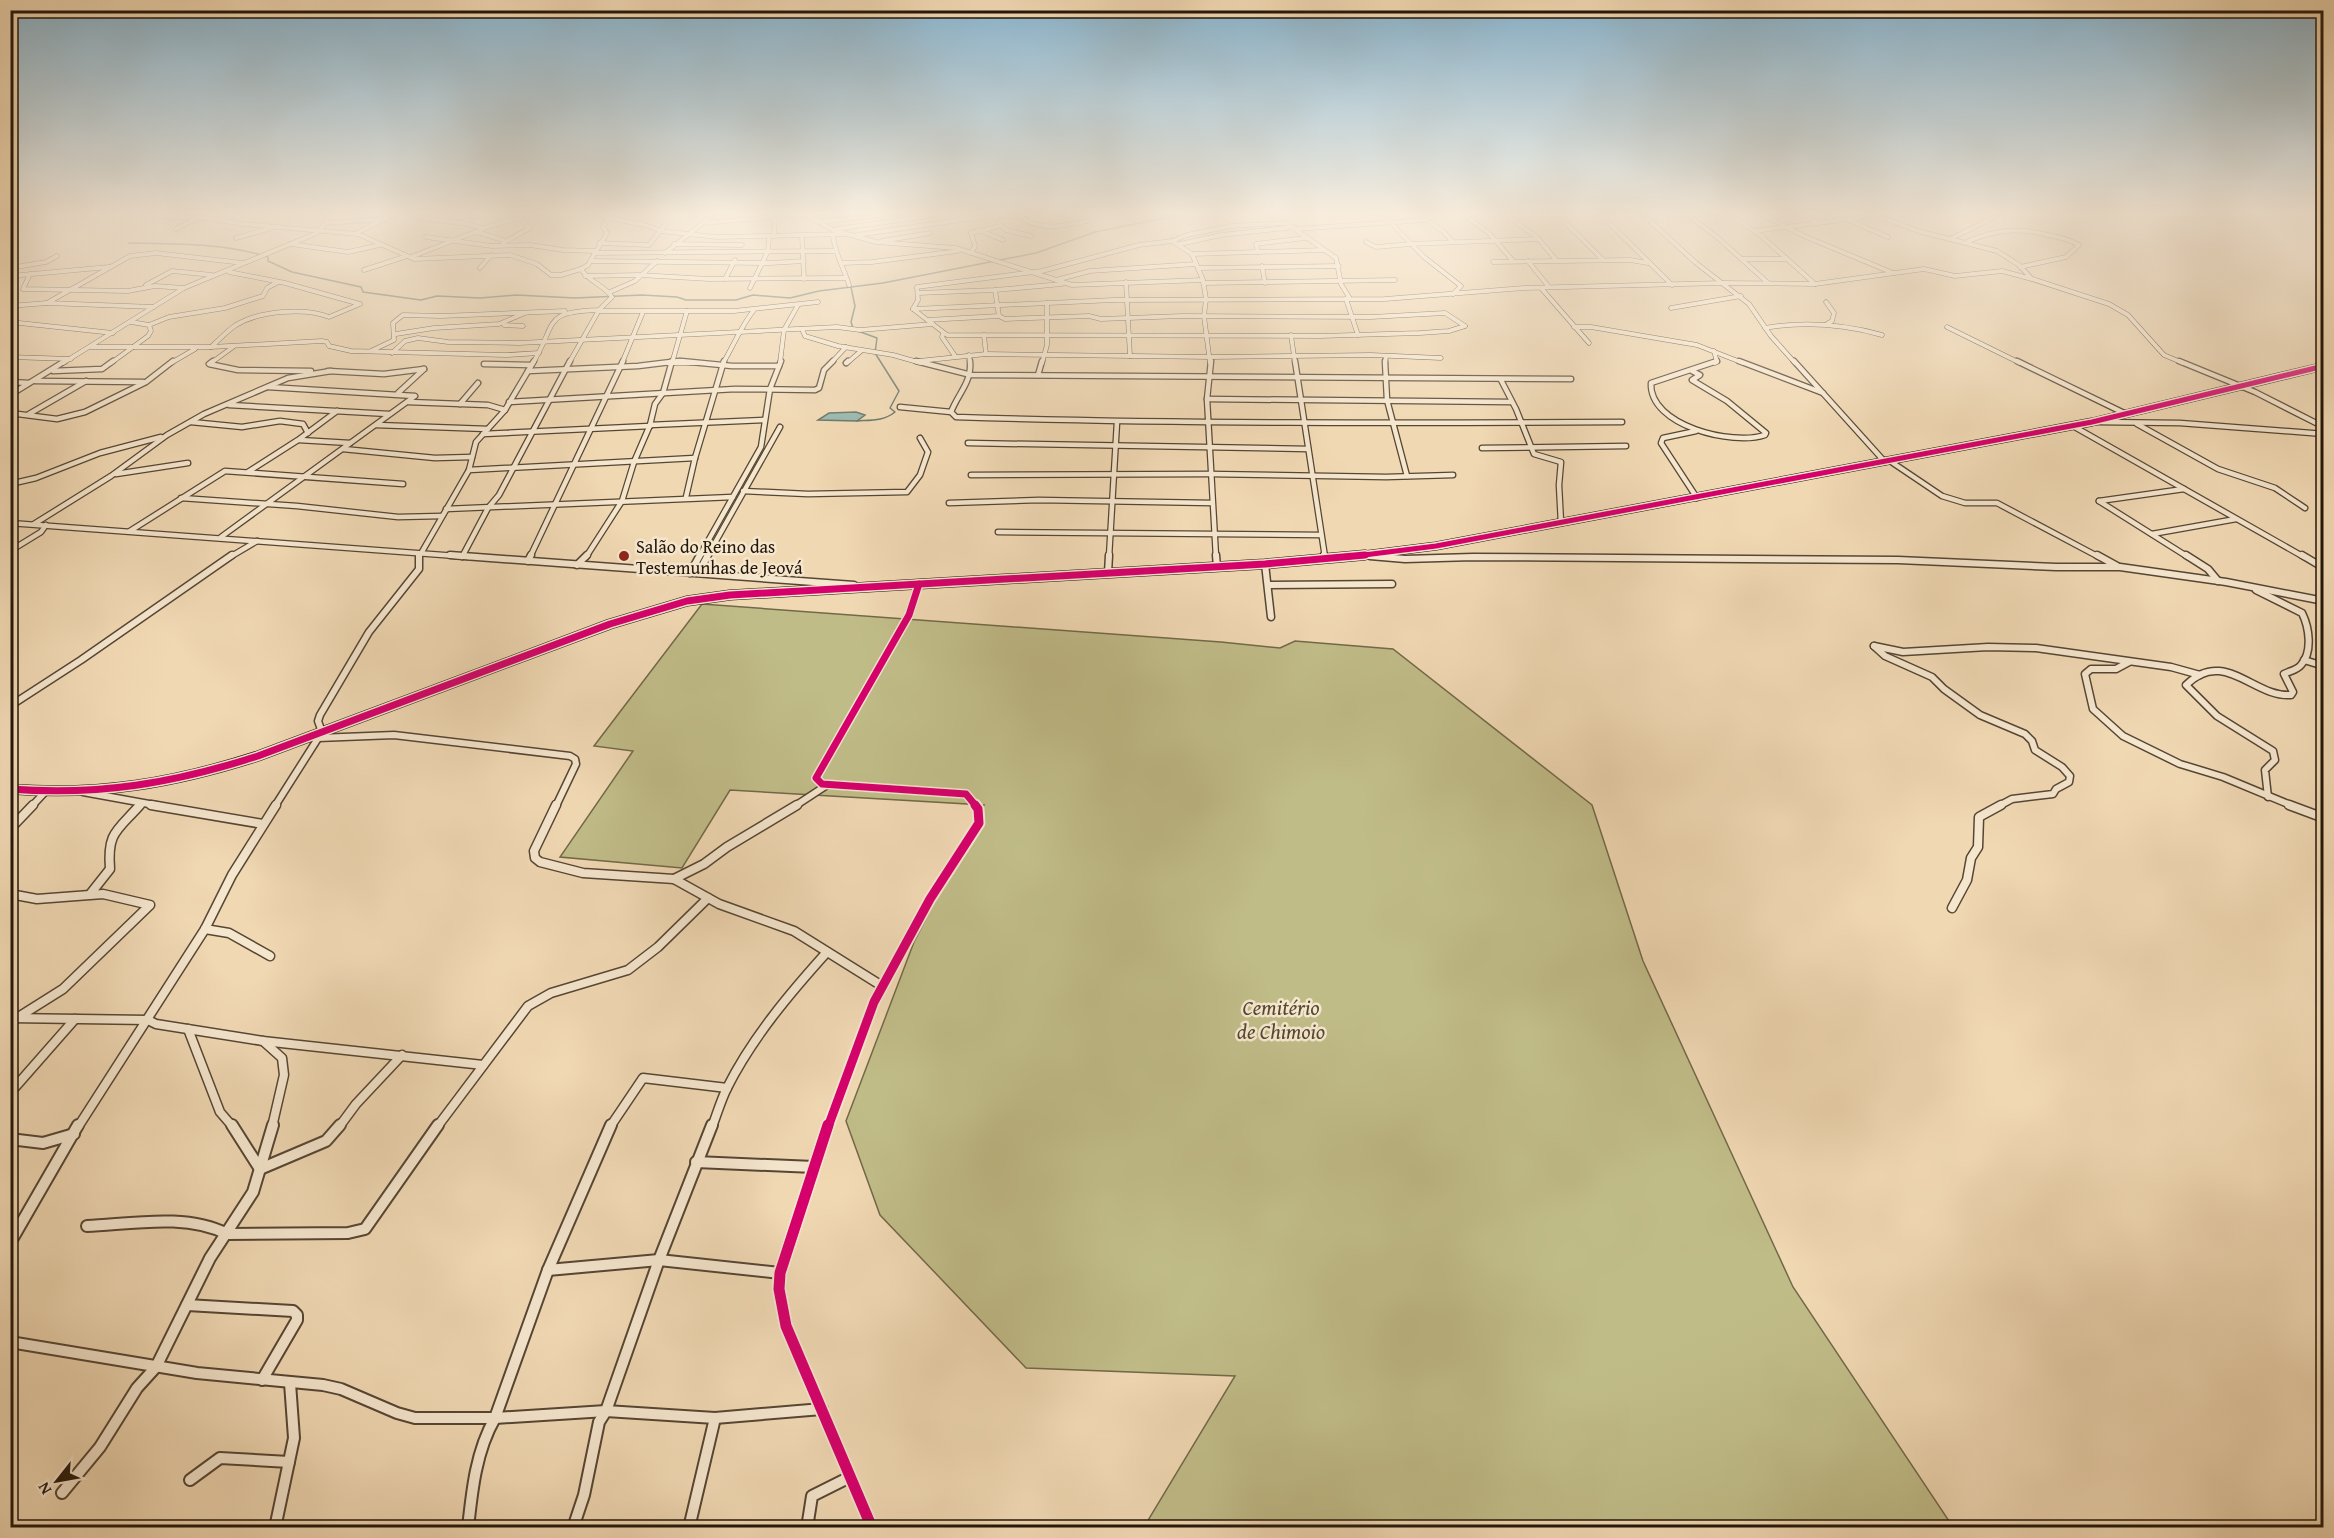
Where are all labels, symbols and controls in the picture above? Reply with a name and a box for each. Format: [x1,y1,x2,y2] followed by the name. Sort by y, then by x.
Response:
[636,533,803,581] place label: Salão do Reino das Testemunhas de Jeová
[617,549,631,563] marker: Salão do Reino das Testemunhas de Jeová
[1237,992,1325,1047] park label: Cemitério de Chimoio
[27,1451,87,1511] north arrow
[31,1478,57,1499] text: N

